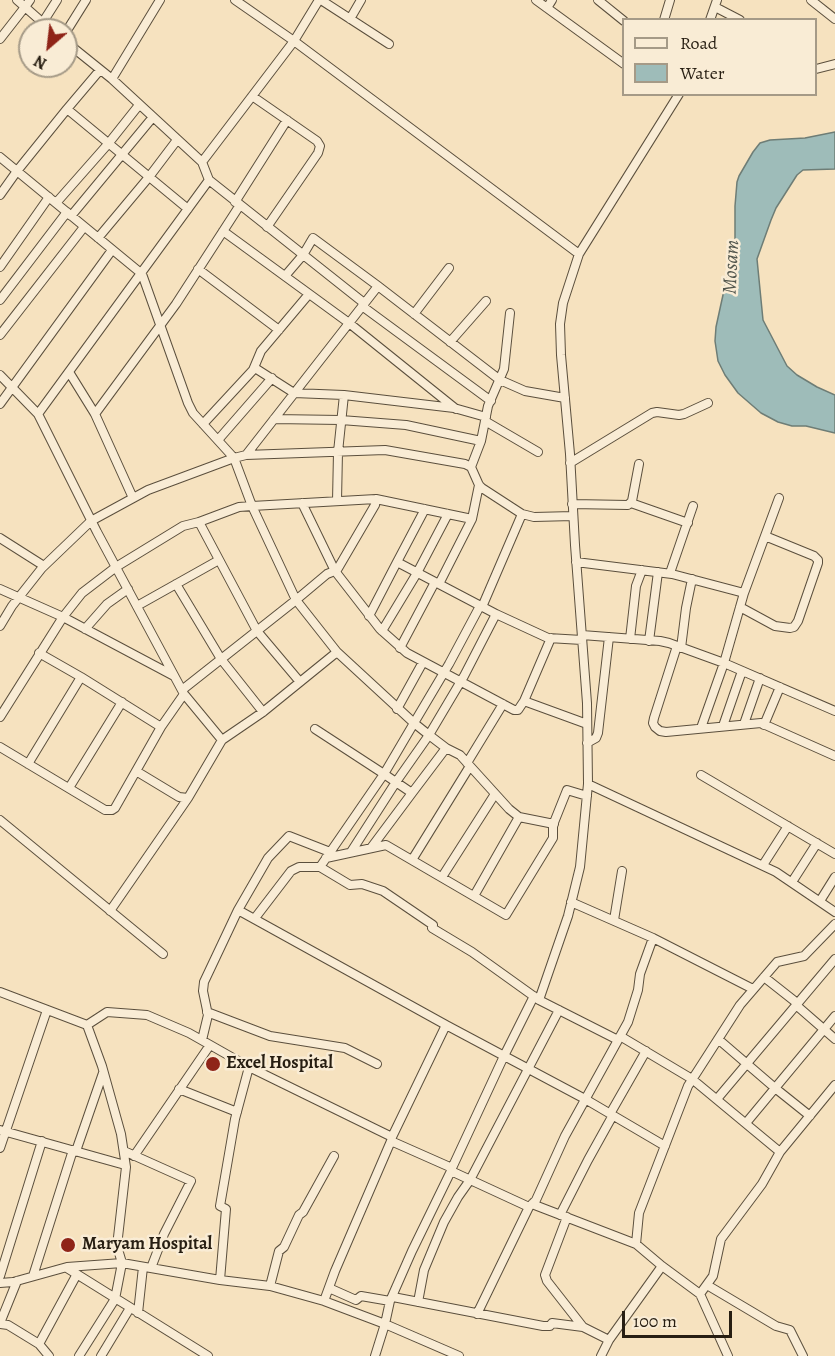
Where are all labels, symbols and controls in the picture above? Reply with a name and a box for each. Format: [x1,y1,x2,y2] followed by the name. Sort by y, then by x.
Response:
[18,18,78,78] north arrow
[622,18,817,96] legend
[680,31,717,55] text: Road
[30,50,51,75] text: N
[680,61,725,85] text: Water
[719,239,745,295] water label: Mosam
[226,1053,333,1075] place label: Excel Hospital
[204,1055,222,1073] marker: Excel Hospital
[82,1234,212,1256] place label: Maryam Hospital
[59,1236,77,1254] marker: Maryam Hospital
[625,1299,734,1337] scale bar
[633,1309,677,1333] text: 100 m

